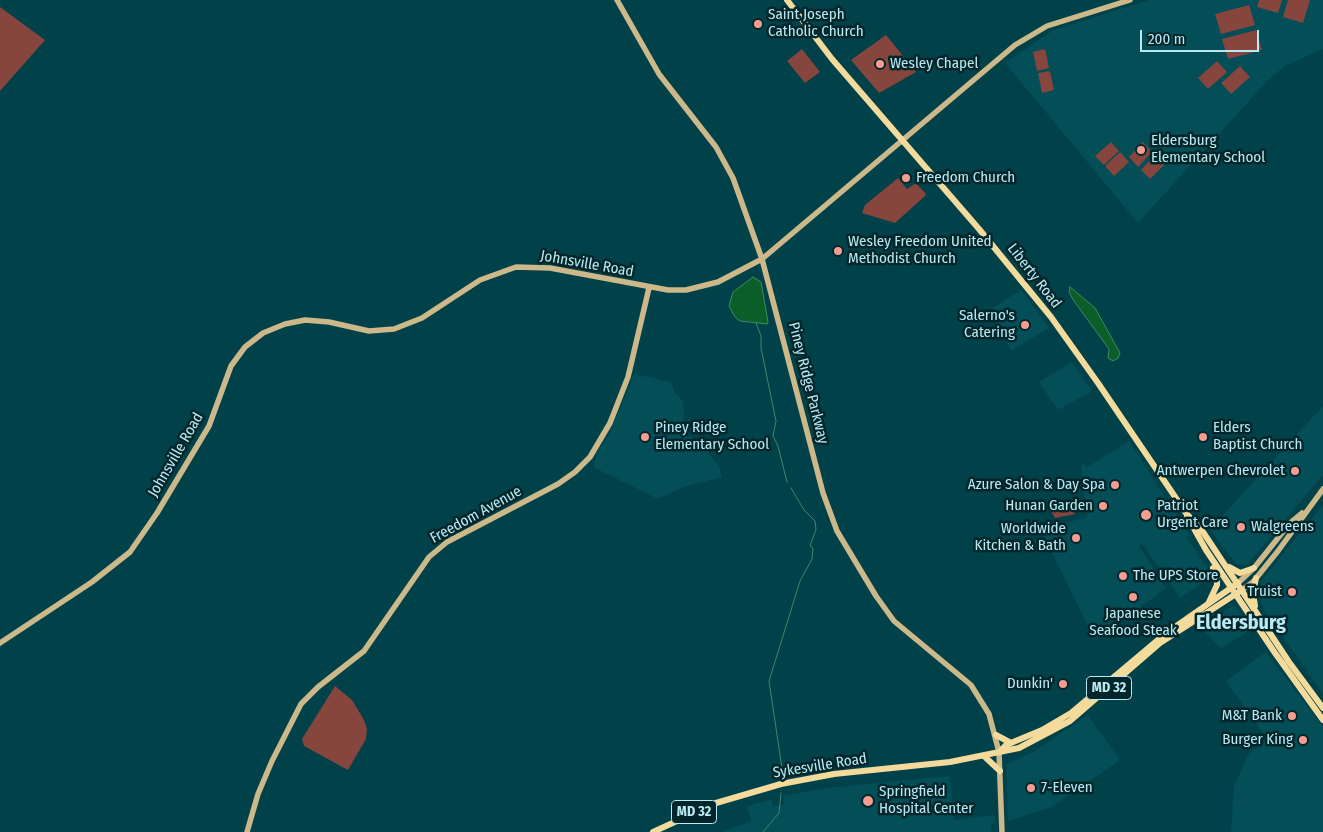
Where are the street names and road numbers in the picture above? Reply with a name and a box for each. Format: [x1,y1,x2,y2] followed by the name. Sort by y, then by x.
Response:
[1003,240,1065,312] street label: Liberty Road
[539,247,635,281] street label: Johnsville Road
[784,320,832,446] street label: Piney Ridge Parkway
[145,410,207,500] street label: Johnsville Road
[427,482,525,548] street label: Freedom Avenue
[1086,676,1132,700] road number: MD 32
[772,750,868,782] street label: Sykesville Road
[672,800,716,824] road number: MD 32

